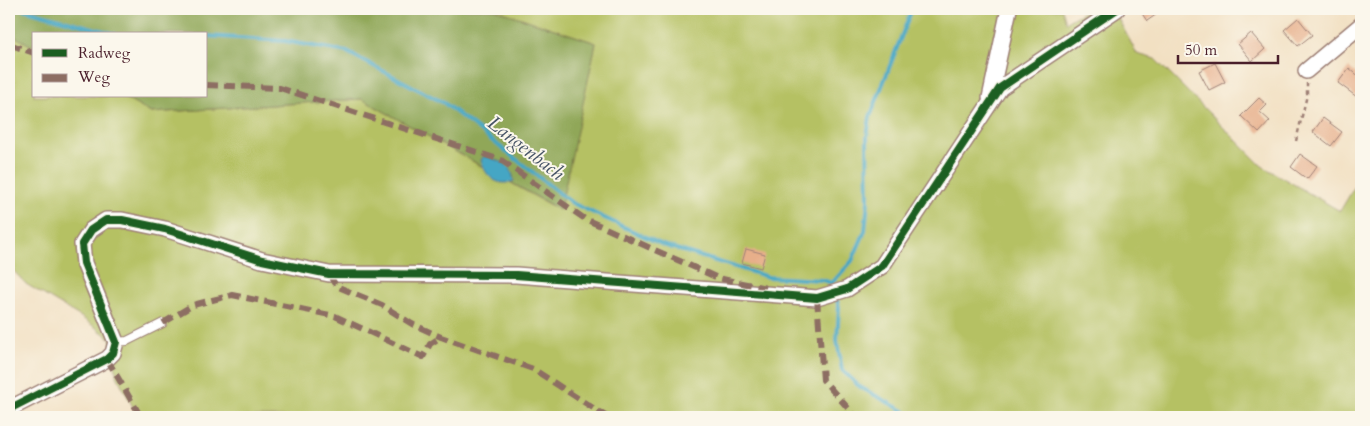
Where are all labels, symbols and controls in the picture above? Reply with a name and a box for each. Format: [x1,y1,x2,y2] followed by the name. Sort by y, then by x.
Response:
[32,32,208,98] legend
[1178,32,1278,64] scale bar
[1185,40,1217,60] text: 50 m
[78,43,131,63] text: Radweg
[77,67,110,87] text: Weg
[482,109,570,187] water label: Langenbach

